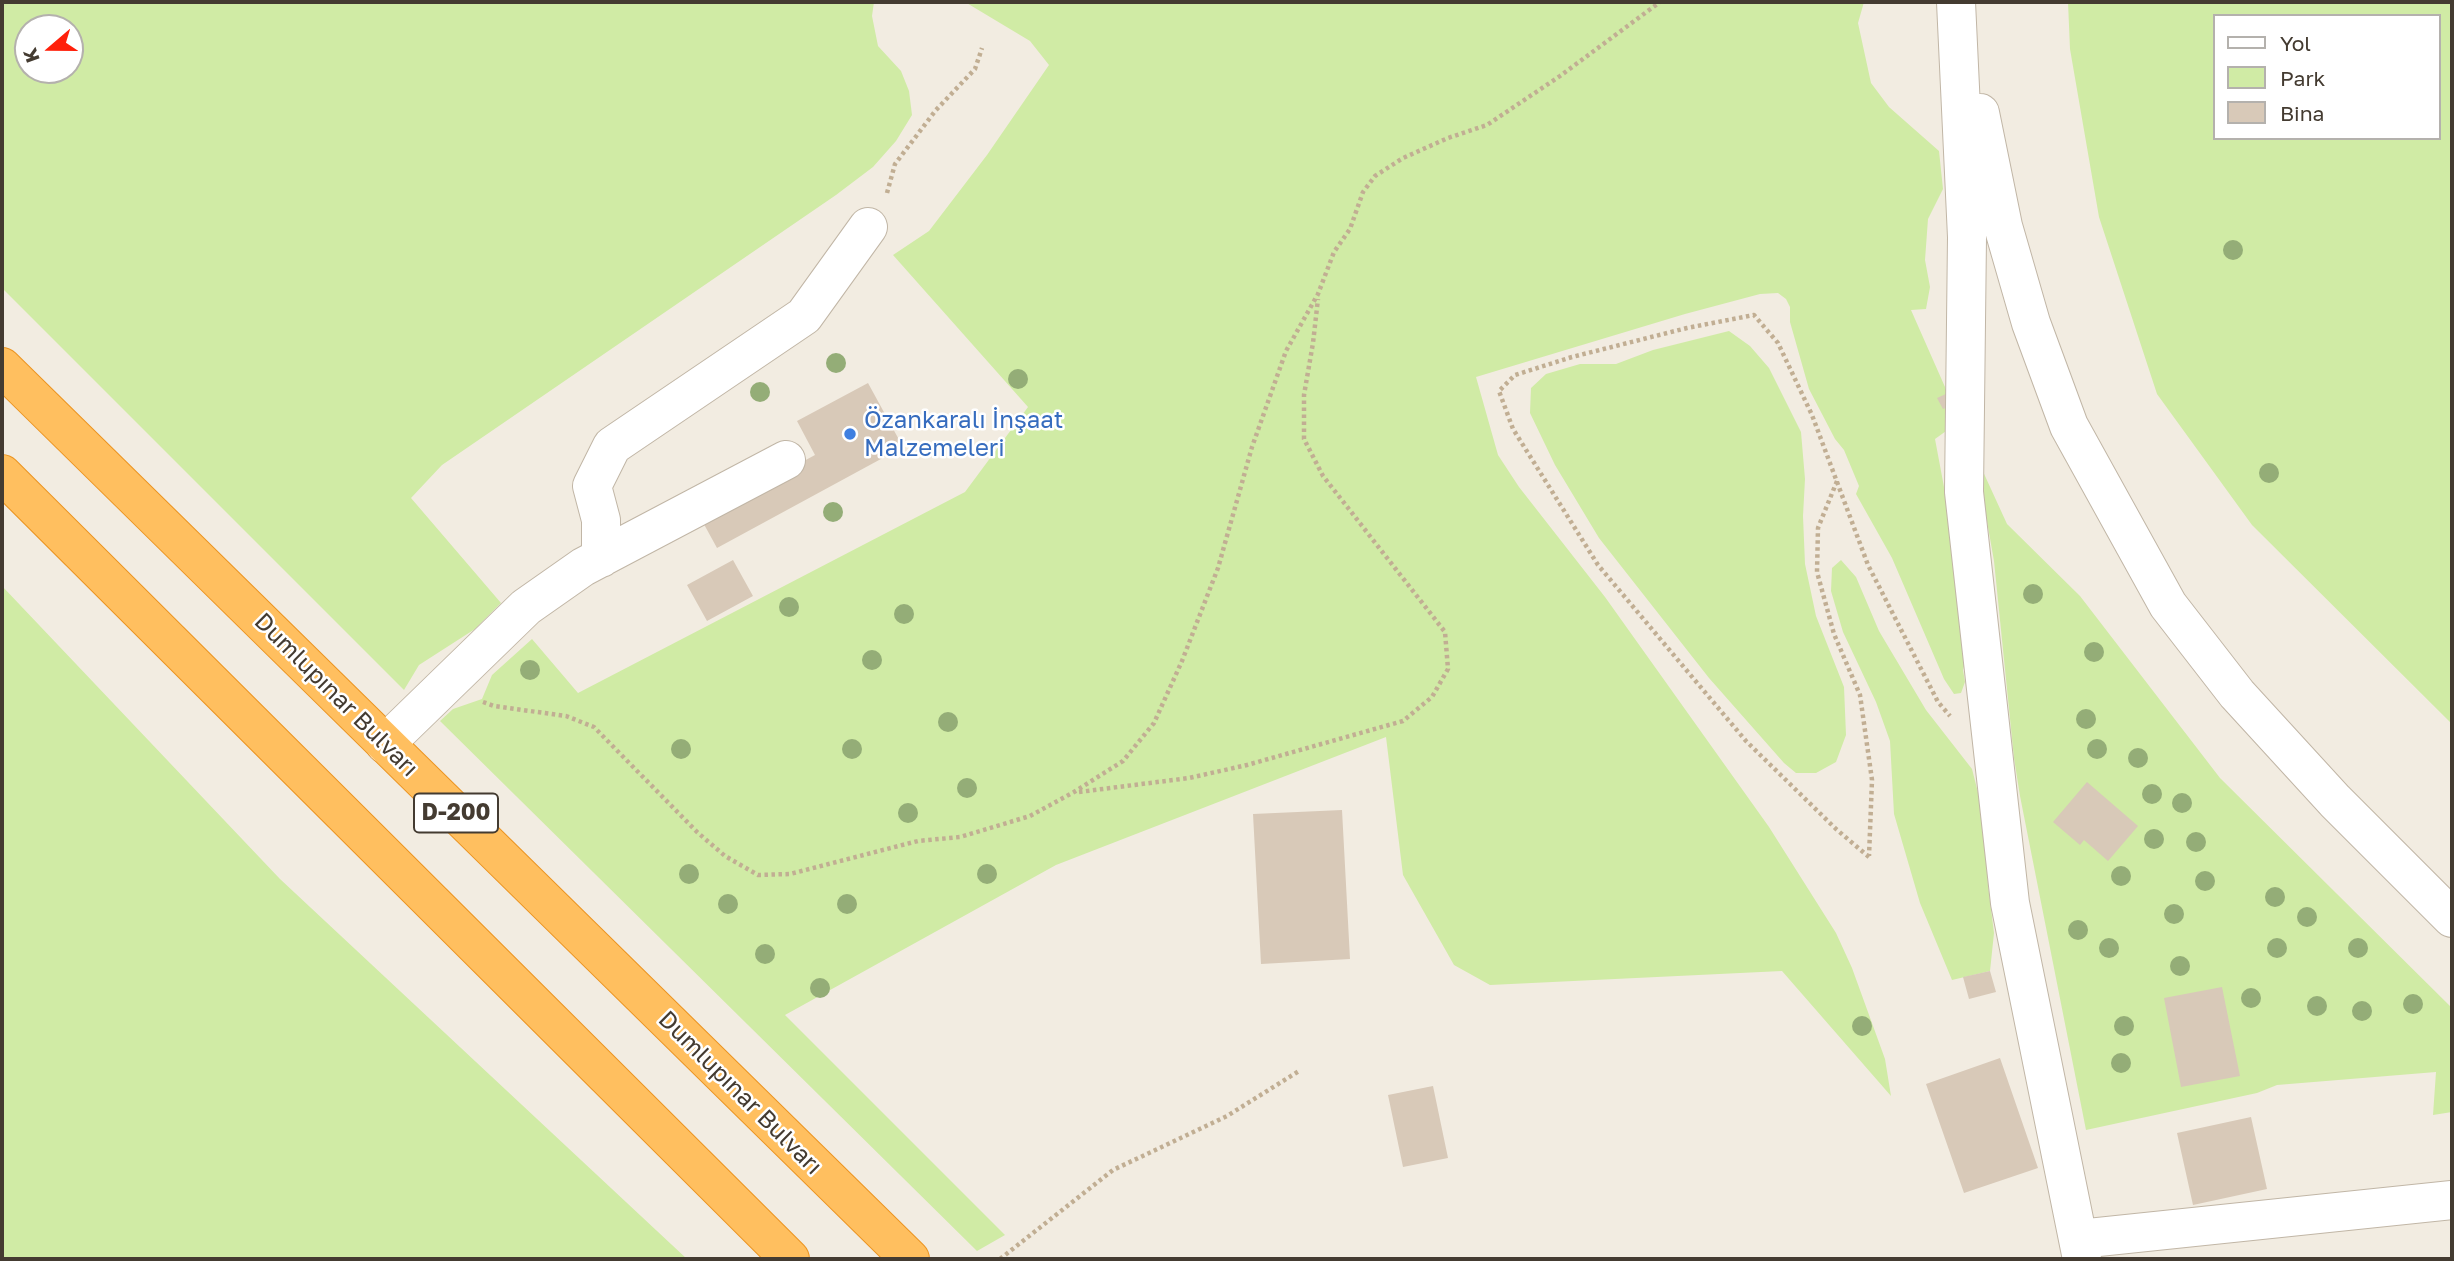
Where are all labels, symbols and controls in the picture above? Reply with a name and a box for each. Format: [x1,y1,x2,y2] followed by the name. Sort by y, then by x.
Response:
[14,14,84,84] north arrow
[2212,14,2440,140] legend
[2280,30,2311,56] text: Yol
[18,45,44,66] text: K
[2280,65,2325,91] text: Park
[2280,100,2324,126] text: Bina
[864,406,1063,462] place label: Özankaralı İnşaat Malzemeleri
[842,426,858,442] marker: Özankaralı İnşaat Malzemeleri
[248,607,424,783] street label: Dumlupınar Bulvarı
[414,793,498,832] road number: D-200
[652,1005,828,1181] street label: Dumlupınar Bulvarı

